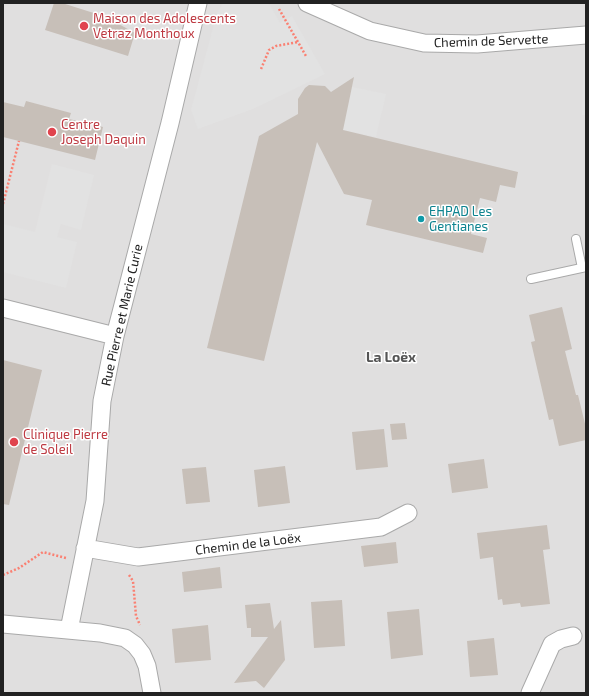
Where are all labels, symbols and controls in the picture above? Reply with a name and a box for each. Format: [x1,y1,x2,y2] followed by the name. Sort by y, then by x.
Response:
[93,11,236,42] place label: Maison des Adolescents Vetraz Monthoux
[78,20,90,32] marker: Maison des Adolescents Vetraz Monthoux
[434,31,548,51] street label: Chemin de Servette
[61,117,146,148] place label: Centre Joseph Daquin
[46,126,58,138] marker: Centre Joseph Daquin
[429,204,492,235] place label: EHPAD Les Gentianes
[416,214,426,224] marker: EHPAD Les Gentianes
[98,242,146,388] street label: Rue Pierre et Marie Curie
[366,349,416,365] district label: La Loëx
[23,427,108,458] place label: Clinique Pierre de Soleil
[8,436,20,448] marker: Clinique Pierre de Soleil
[194,530,302,558] street label: Chemin de la Loëx

